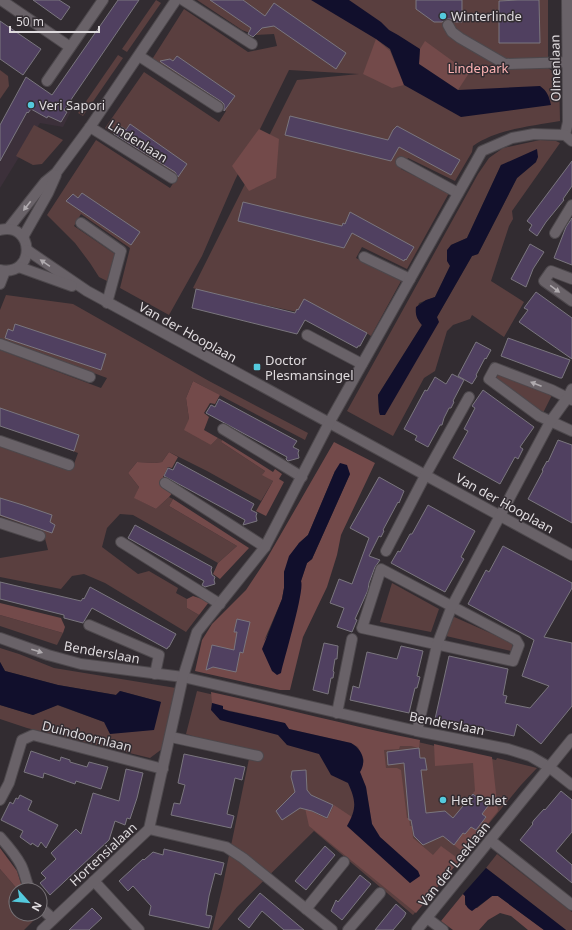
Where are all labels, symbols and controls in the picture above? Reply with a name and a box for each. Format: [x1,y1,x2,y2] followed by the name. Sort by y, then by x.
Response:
[451,7,522,25] place label: Winterlinde
[10,8,99,34] scale bar
[438,11,448,21] marker: Winterlinde
[16,13,44,30] text: 50 m
[545,34,565,102] street label: Olmenlaan
[447,59,509,77] park label: Lindepark
[39,96,105,114] place label: Veri Sapori
[26,100,36,110] marker: Veri Sapori
[105,115,171,167] street label: Lindenlaan
[23,200,31,211] one-way arrow
[40,259,51,267] one-way arrow
[550,285,561,293] one-way arrow
[136,298,240,366] street label: Van der Hooplaan
[265,351,354,384] place label: Doctor Plesmansingel
[252,362,262,372] marker: Doctor Plesmansingel
[530,381,542,387] one-way arrow
[453,469,557,537] street label: Van der Hooplaan
[63,636,141,668] street label: Benderslaan
[31,649,43,655] one-way arrow
[408,707,486,739] street label: Benderslaan
[40,716,134,756] street label: Duindoornlaan
[451,791,507,809] place label: Het Palet
[438,795,448,805] marker: Het Palet
[65,818,141,890] street label: Hortensialaan
[414,818,494,910] street label: Van der Leeklaan
[8,882,48,922] north arrow
[29,899,46,914] text: N

